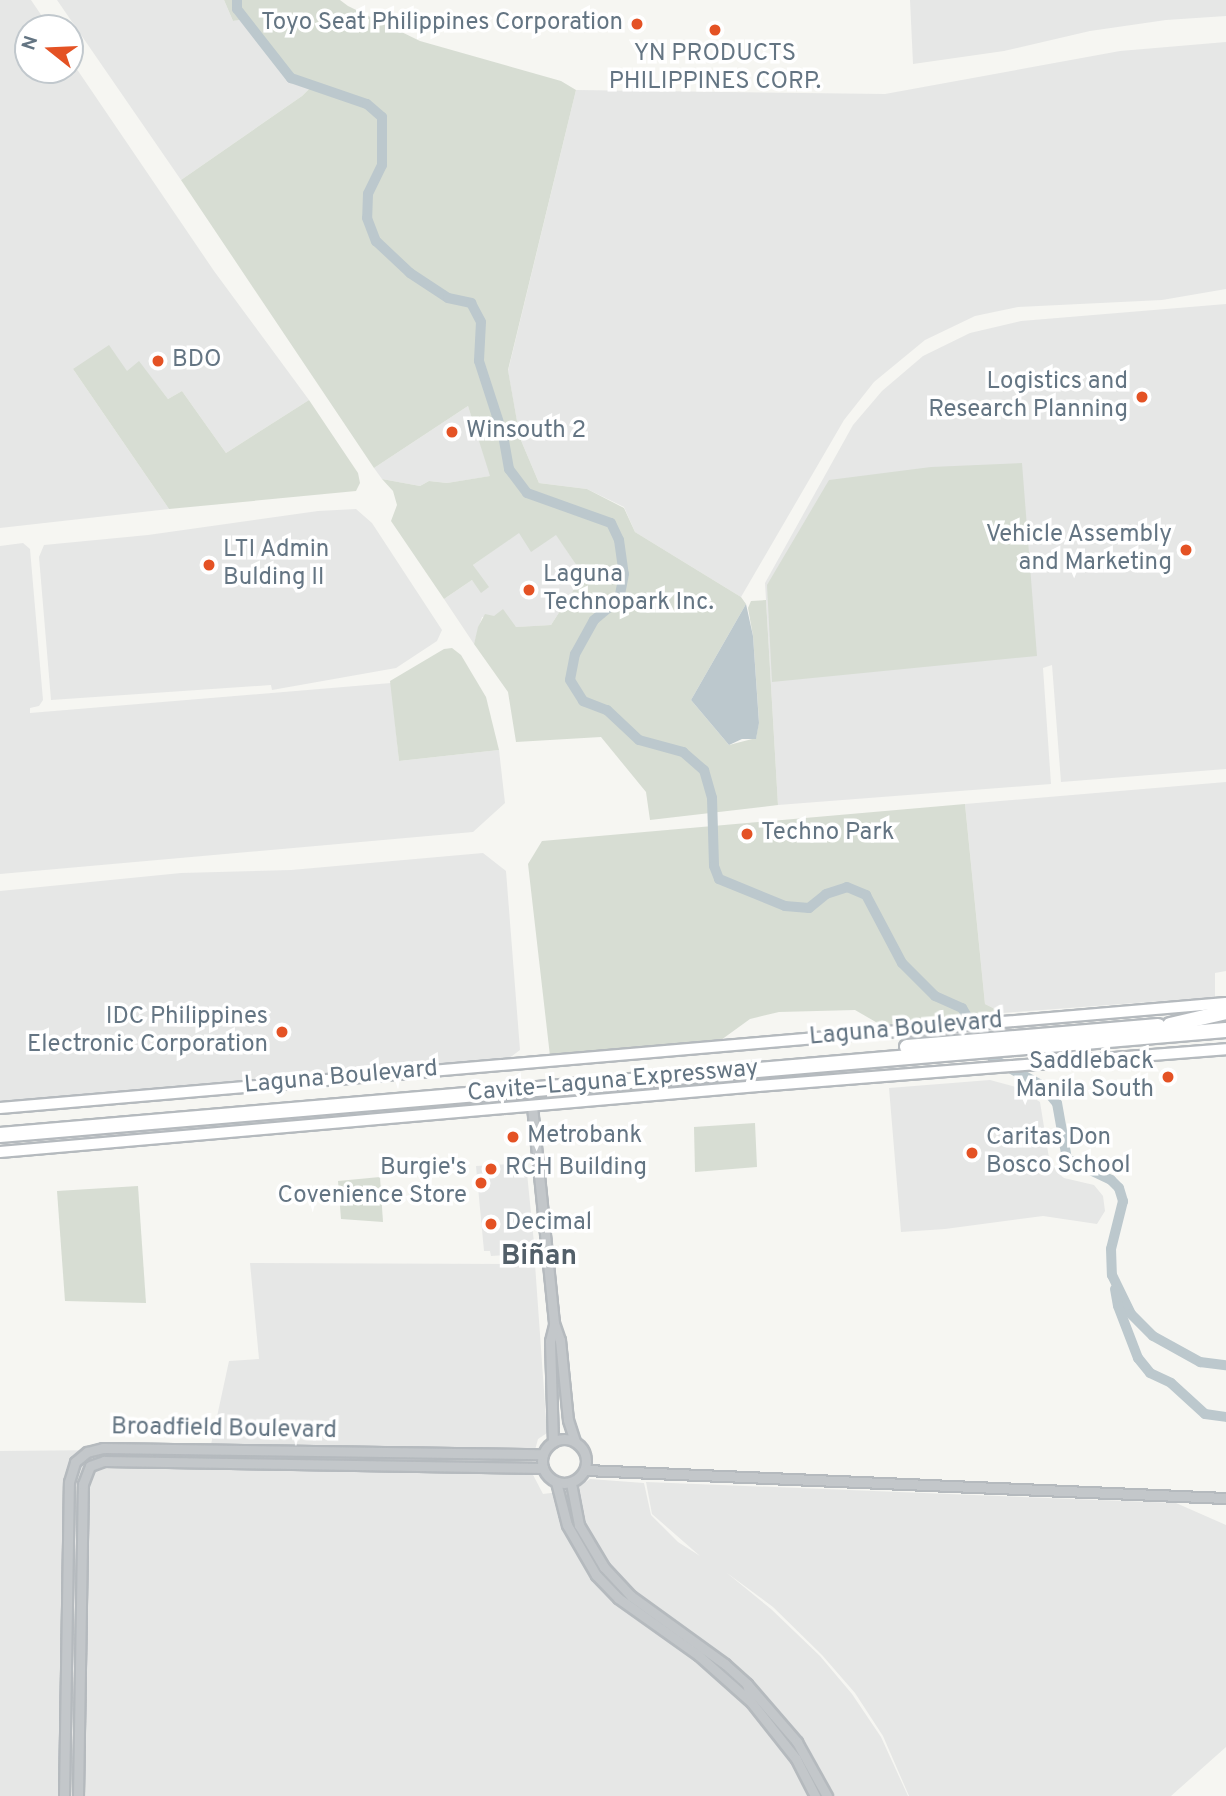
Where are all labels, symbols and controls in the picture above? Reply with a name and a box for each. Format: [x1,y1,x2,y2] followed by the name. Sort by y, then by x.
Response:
[261,10,623,38] place label: Toyo Seat Philippines Corporation
[14,14,84,84] north arrow
[629,16,645,32] marker: Toyo Seat Philippines Corporation
[707,22,723,38] marker: YN PRODUCTS PHILIPPINES CORP.
[17,33,44,53] text: N
[609,41,821,97] place label: YN PRODUCTS PHILIPPINES CORP.
[172,347,222,375] place label: BDO
[150,353,166,369] marker: BDO
[928,369,1128,425] place label: Logistics and Research Planning
[1134,389,1150,405] marker: Logistics and Research Planning
[466,418,586,446] place label: Winsouth 2
[444,424,460,440] marker: Winsouth 2
[985,522,1172,578] place label: Vehicle Assembly and Marketing
[223,537,330,593] place label: LTI Admin Bulding II
[1178,542,1194,558] marker: Vehicle Assembly and Marketing
[201,557,217,573] marker: LTI Admin Bulding II
[543,562,714,618] place label: Laguna Technopark Inc.
[521,582,537,598] marker: Laguna Technopark Inc.
[761,820,894,848] place label: Techno Park
[739,826,755,842] marker: Techno Park
[27,1004,268,1060] place label: IDC Philippines Electronic Corporation
[808,1007,1004,1053] street label: Laguna Boulevard
[274,1024,290,1040] marker: IDC Philippines Electronic Corporation
[1015,1049,1154,1105] place label: Saddleback Manila South
[243,1055,439,1101] street label: Laguna Boulevard
[466,1055,760,1109] street label: Cavite–Laguna Expressway
[1160,1069,1176,1085] marker: Saddleback Manila South
[527,1123,642,1151] place label: Metrobank
[986,1125,1131,1181] place label: Caritas Don Bosco School
[505,1129,521,1145] marker: Metrobank
[964,1145,980,1161] marker: Caritas Don Bosco School
[277,1155,467,1211] place label: Burgie's Covenience Store
[505,1155,647,1183] place label: RCH Building
[483,1161,499,1177] marker: RCH Building
[473,1175,489,1191] marker: Burgie's Covenience Store
[505,1210,592,1238] place label: Decimal
[483,1216,499,1232] marker: Decimal
[501,1240,577,1274] district label: Biñan
[111,1414,337,1446] street label: Broadfield Boulevard

